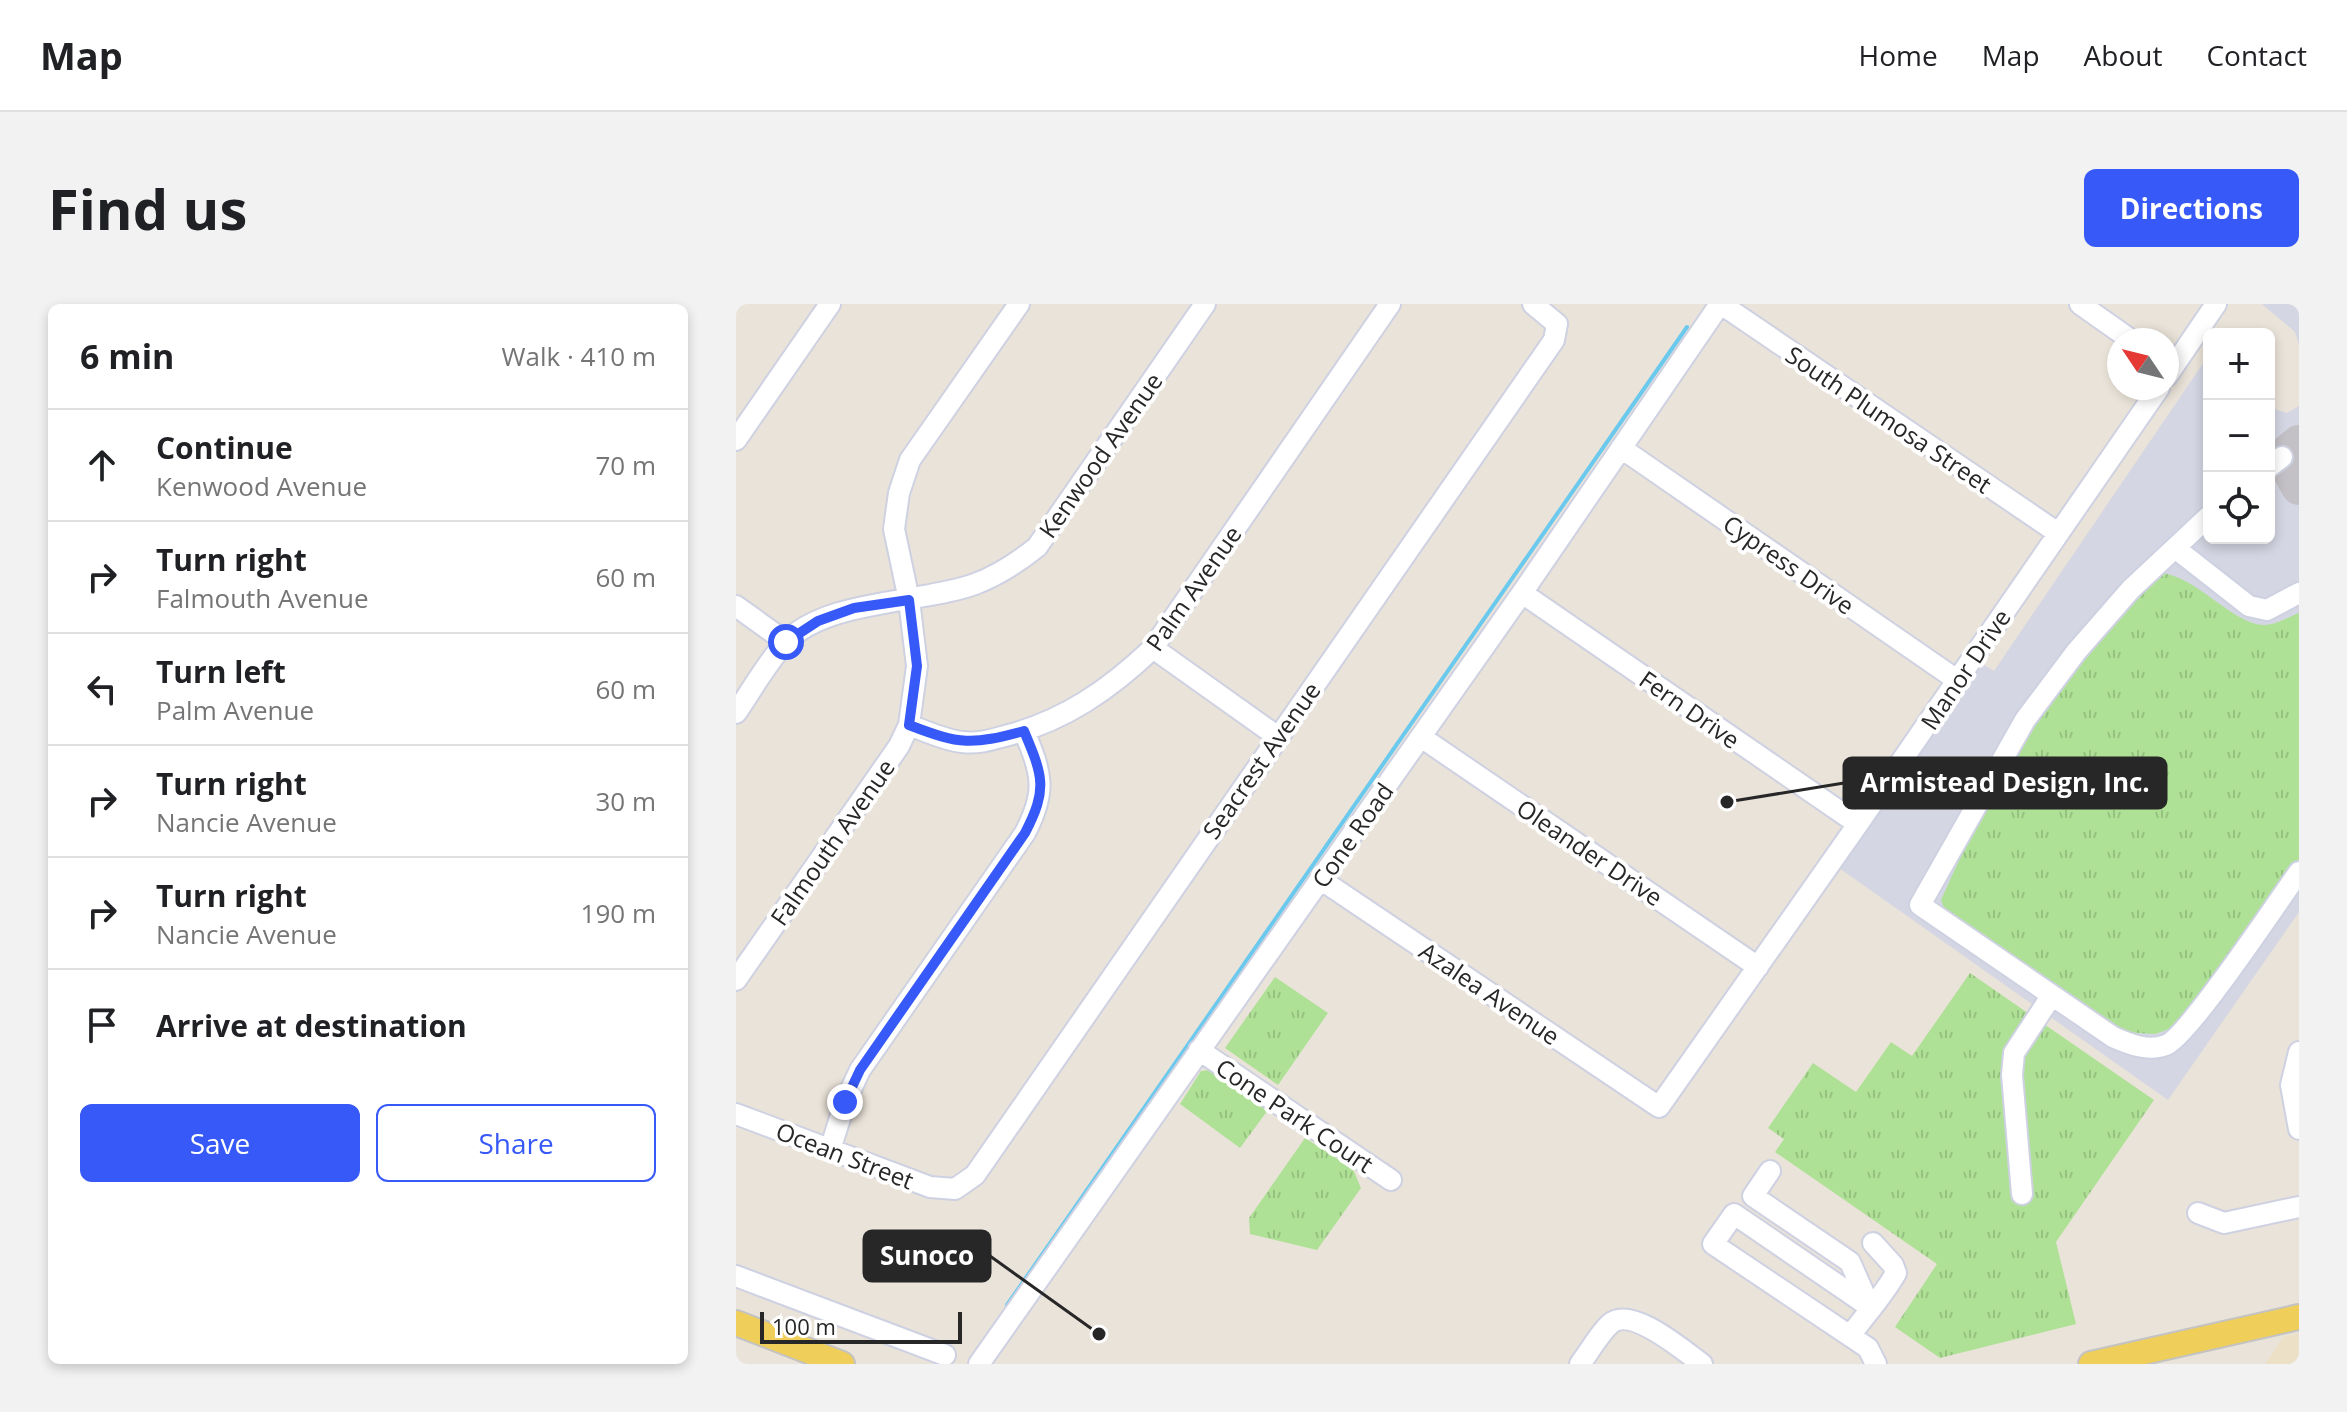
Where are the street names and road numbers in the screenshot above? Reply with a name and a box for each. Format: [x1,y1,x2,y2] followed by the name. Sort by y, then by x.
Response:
[1780,338,1998,500] street label: South Plumosa Street
[1031,366,1169,544] street label: Kenwood Avenue
[1717,507,1861,621] street label: Cypress Drive
[1138,519,1248,657] street label: Palm Avenue
[1912,602,2018,736] street label: Manor Drive
[1633,662,1747,756] street label: Fern Drive
[1195,675,1327,845] street label: Seacrest Avenue
[762,752,902,932] street label: Falmouth Avenue
[1304,776,1400,894] street label: Cone Road
[1511,791,1669,913] street label: Oleander Drive
[1413,934,1567,1052] street label: Azalea Avenue
[1210,1050,1380,1180] street label: Cone Park Court
[771,1114,919,1196] street label: Ocean Street

